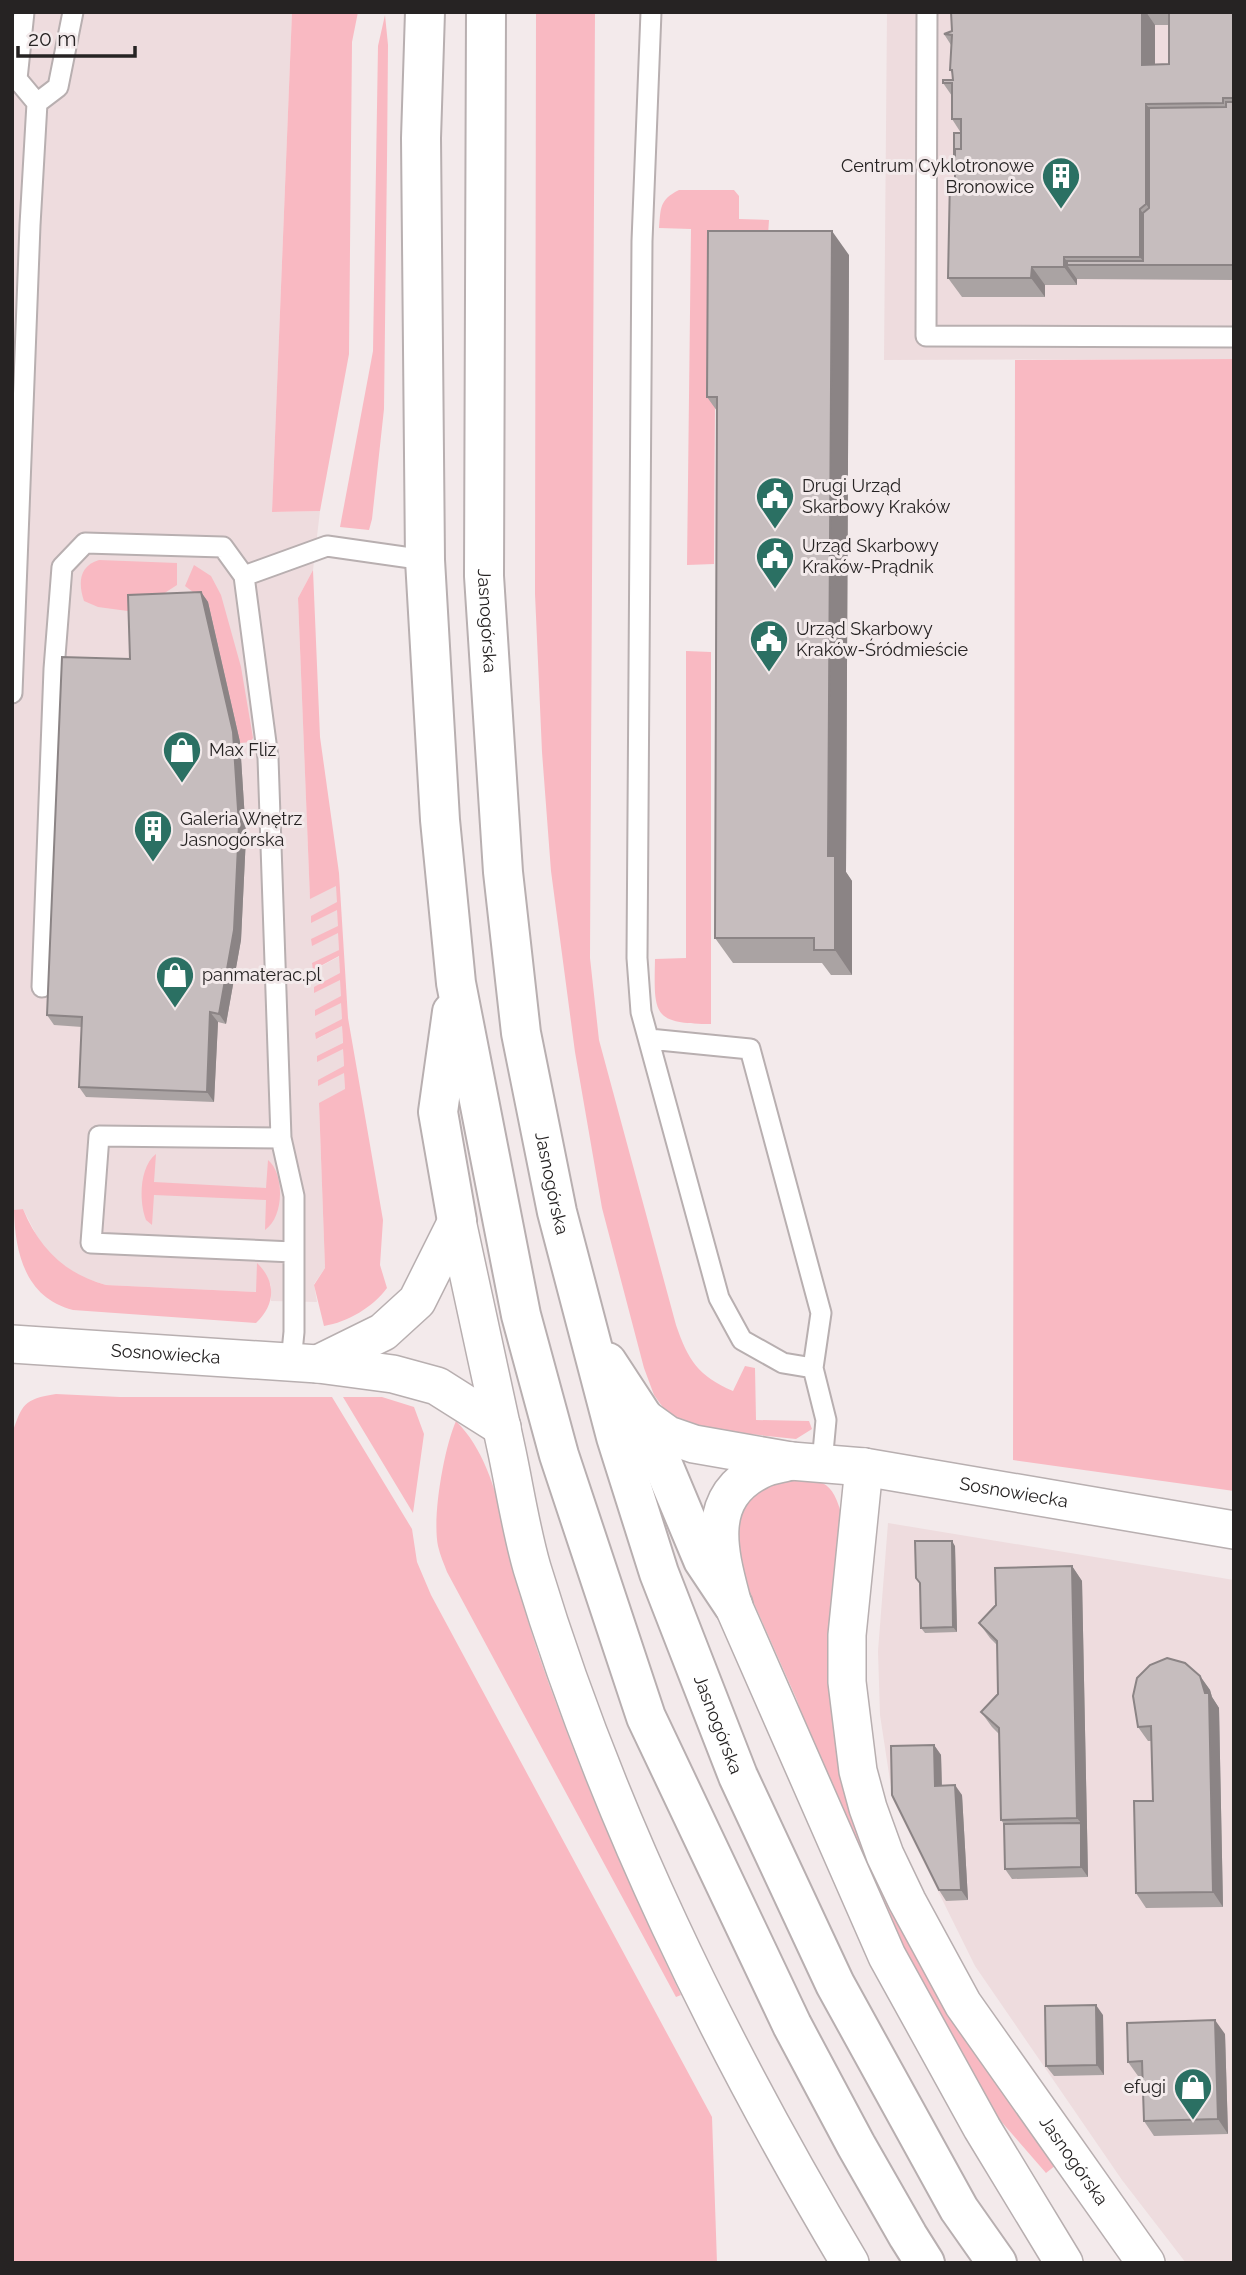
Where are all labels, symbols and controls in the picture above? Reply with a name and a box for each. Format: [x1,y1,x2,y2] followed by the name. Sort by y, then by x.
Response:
[18,14,135,58] scale bar
[28,26,76,51] text: 20 m
[841,155,1034,197] place label: Centrum Cyklotronowe Bronowice
[1040,155,1082,210] building icon: Centrum Cyklotronowe Bronowice
[754,475,796,530] public building icon: Drugi Urząd Skarbowy Kraków
[802,475,951,517] place label: Drugi Urząd Skarbowy Kraków
[754,535,796,590] public building icon: Urząd Skarbowy Kraków-Prądnik
[802,535,939,577] place label: Urząd Skarbowy Kraków-Prądnik
[474,569,501,674] street label: Jasnogórska
[748,618,790,673] public building icon: Urząd Skarbowy Kraków-Śródmieście
[796,618,968,660] place label: Urząd Skarbowy Kraków-Śródmieście
[161,729,203,784] shop icon: Max Fliz
[209,739,277,760] place label: Max Fliz
[132,808,174,863] building icon: Galeria Wnętrz Jasnogórska
[180,808,303,850] place label: Galeria Wnętrz Jasnogórska
[154,954,196,1009] shop icon: panmaterac.pl
[202,964,322,985] place label: panmaterac.pl
[531,1130,573,1237] street label: Jasnogórska
[110,1339,221,1368] street label: Sosnowiecka
[958,1472,1070,1512] street label: Sosnowiecka
[690,1672,747,1777] street label: Jasnogórska
[1172,2066,1214,2121] shop icon: efugi
[1124,2076,1166,2097] place label: efugi
[1035,2112,1113,2209] street label: Jasnogórska

